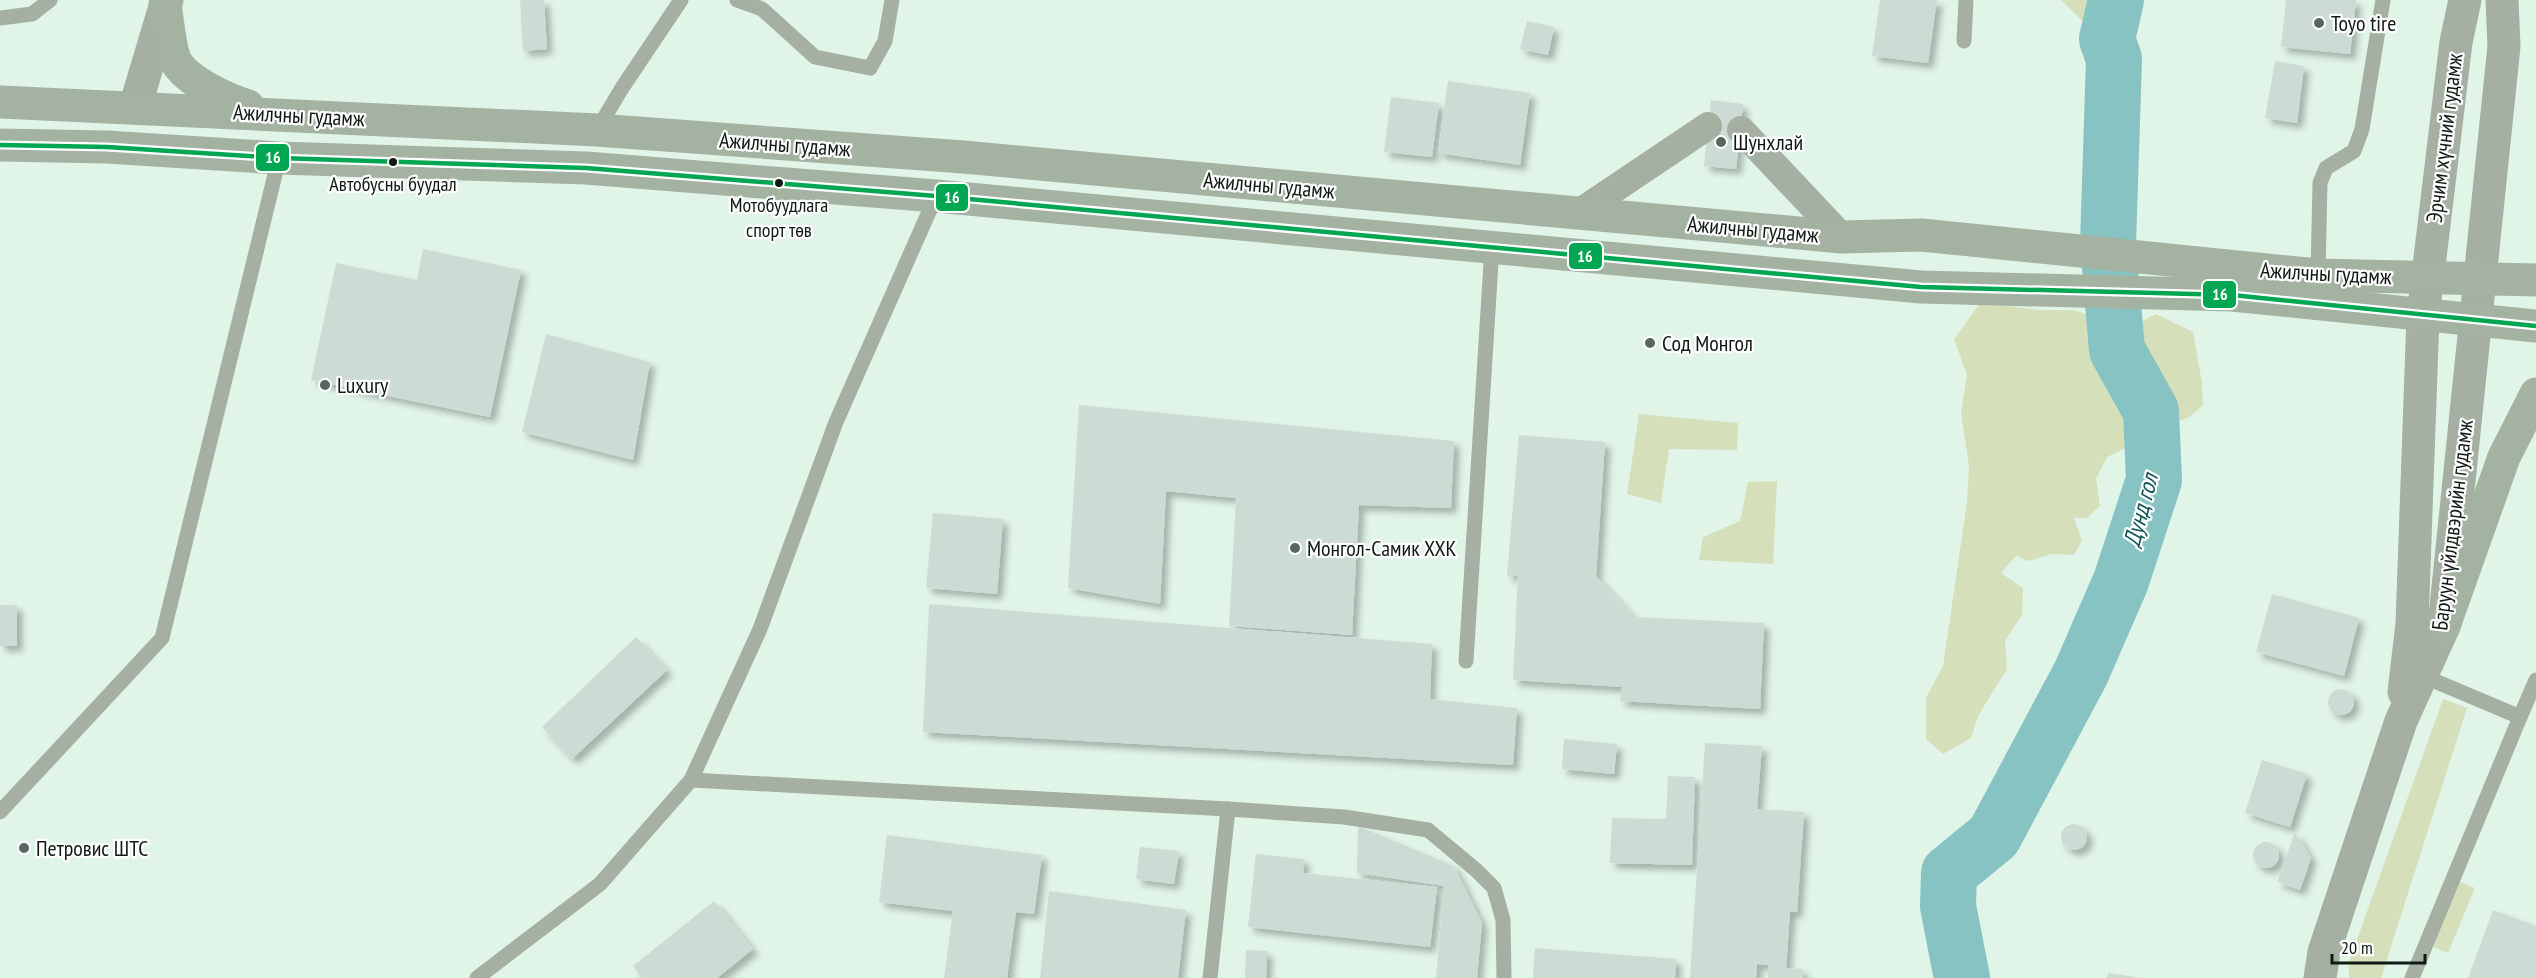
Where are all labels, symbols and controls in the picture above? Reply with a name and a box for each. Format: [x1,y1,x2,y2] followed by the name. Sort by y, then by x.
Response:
[2331,9,2396,37] place label: Toyo tire
[2312,16,2326,30] marker: Toyo tire
[2420,52,2468,224] street label: Эрчим хүчний гудамж
[232,98,366,132] street label: Ажилчны гудамж
[718,125,852,163] street label: Ажилчны гудамж
[1733,128,1803,156] place label: Шунхлай
[1714,135,1728,149] marker: Шунхлай
[255,143,290,172] line badge: 16
[265,147,281,167] text: 16
[387,156,399,168] marker: Автобусны буудал
[1202,165,1336,205] street label: Ажилчны гудамж
[329,171,457,197] place label: Автобусны буудал
[773,177,785,189] marker: Мотобуудлага спорт төв
[935,183,969,212] line badge: 16
[944,187,960,207] text: 16
[730,192,828,243] place label: Мотобуудлага спорт төв
[1686,209,1820,249] street label: Ажилчны гудамж
[1568,242,1603,270] line badge: 16
[1577,246,1593,266] text: 16
[2259,256,2393,290] street label: Ажилчны гудамж
[2202,280,2237,309] line badge: 16
[2212,284,2228,304] text: 16
[1662,329,1753,357] place label: Сод Монгол
[1643,336,1657,350] marker: Сод Монгол
[337,371,389,399] place label: Luxury
[318,378,332,392] marker: Luxury
[2425,418,2479,632] street label: Баруун үйлдвэрийн гудамж
[2116,468,2166,551] water label: Дунд гол
[1307,534,1457,562] place label: Монгол-Самик ХХК
[1288,541,1302,555] marker: Монгол-Самик ХХК
[36,834,148,862] place label: Петровис ШТС
[17,841,31,855] marker: Петровис ШТС
[2332,927,2425,965] scale bar
[2341,936,2373,959] text: 20 m

